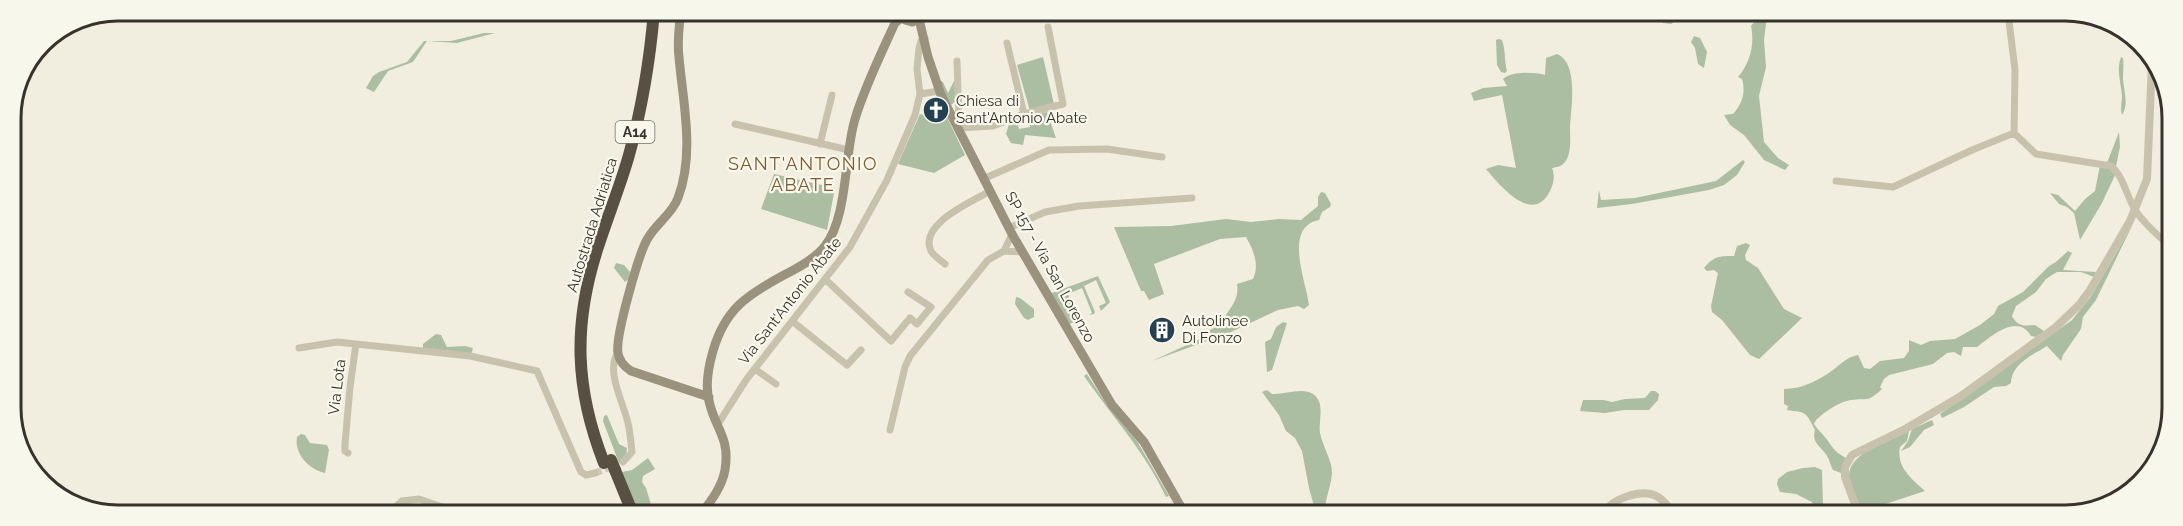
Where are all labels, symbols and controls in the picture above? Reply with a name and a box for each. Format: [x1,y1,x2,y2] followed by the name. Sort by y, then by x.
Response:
[956,92,1087,127] place label: Chiesa di Sant'Antonio Abate
[921,95,951,125] church icon: Chiesa di Sant'Antonio Abate
[616,121,654,143] road number: A14
[728,153,878,195] district label: SANT'ANTONIO ABATE
[563,155,621,295] street label: Autostrada Adriatica
[1001,189,1099,346] street label: SP 157 - Via San Lorenzo
[735,234,845,368] street label: Via Sant'Antonio Abate
[1182,312,1249,347] place label: Autolinee Di Fonzo
[1147,315,1177,345] building icon: Autolinee Di Fonzo
[325,358,349,416] street label: Via Lota

